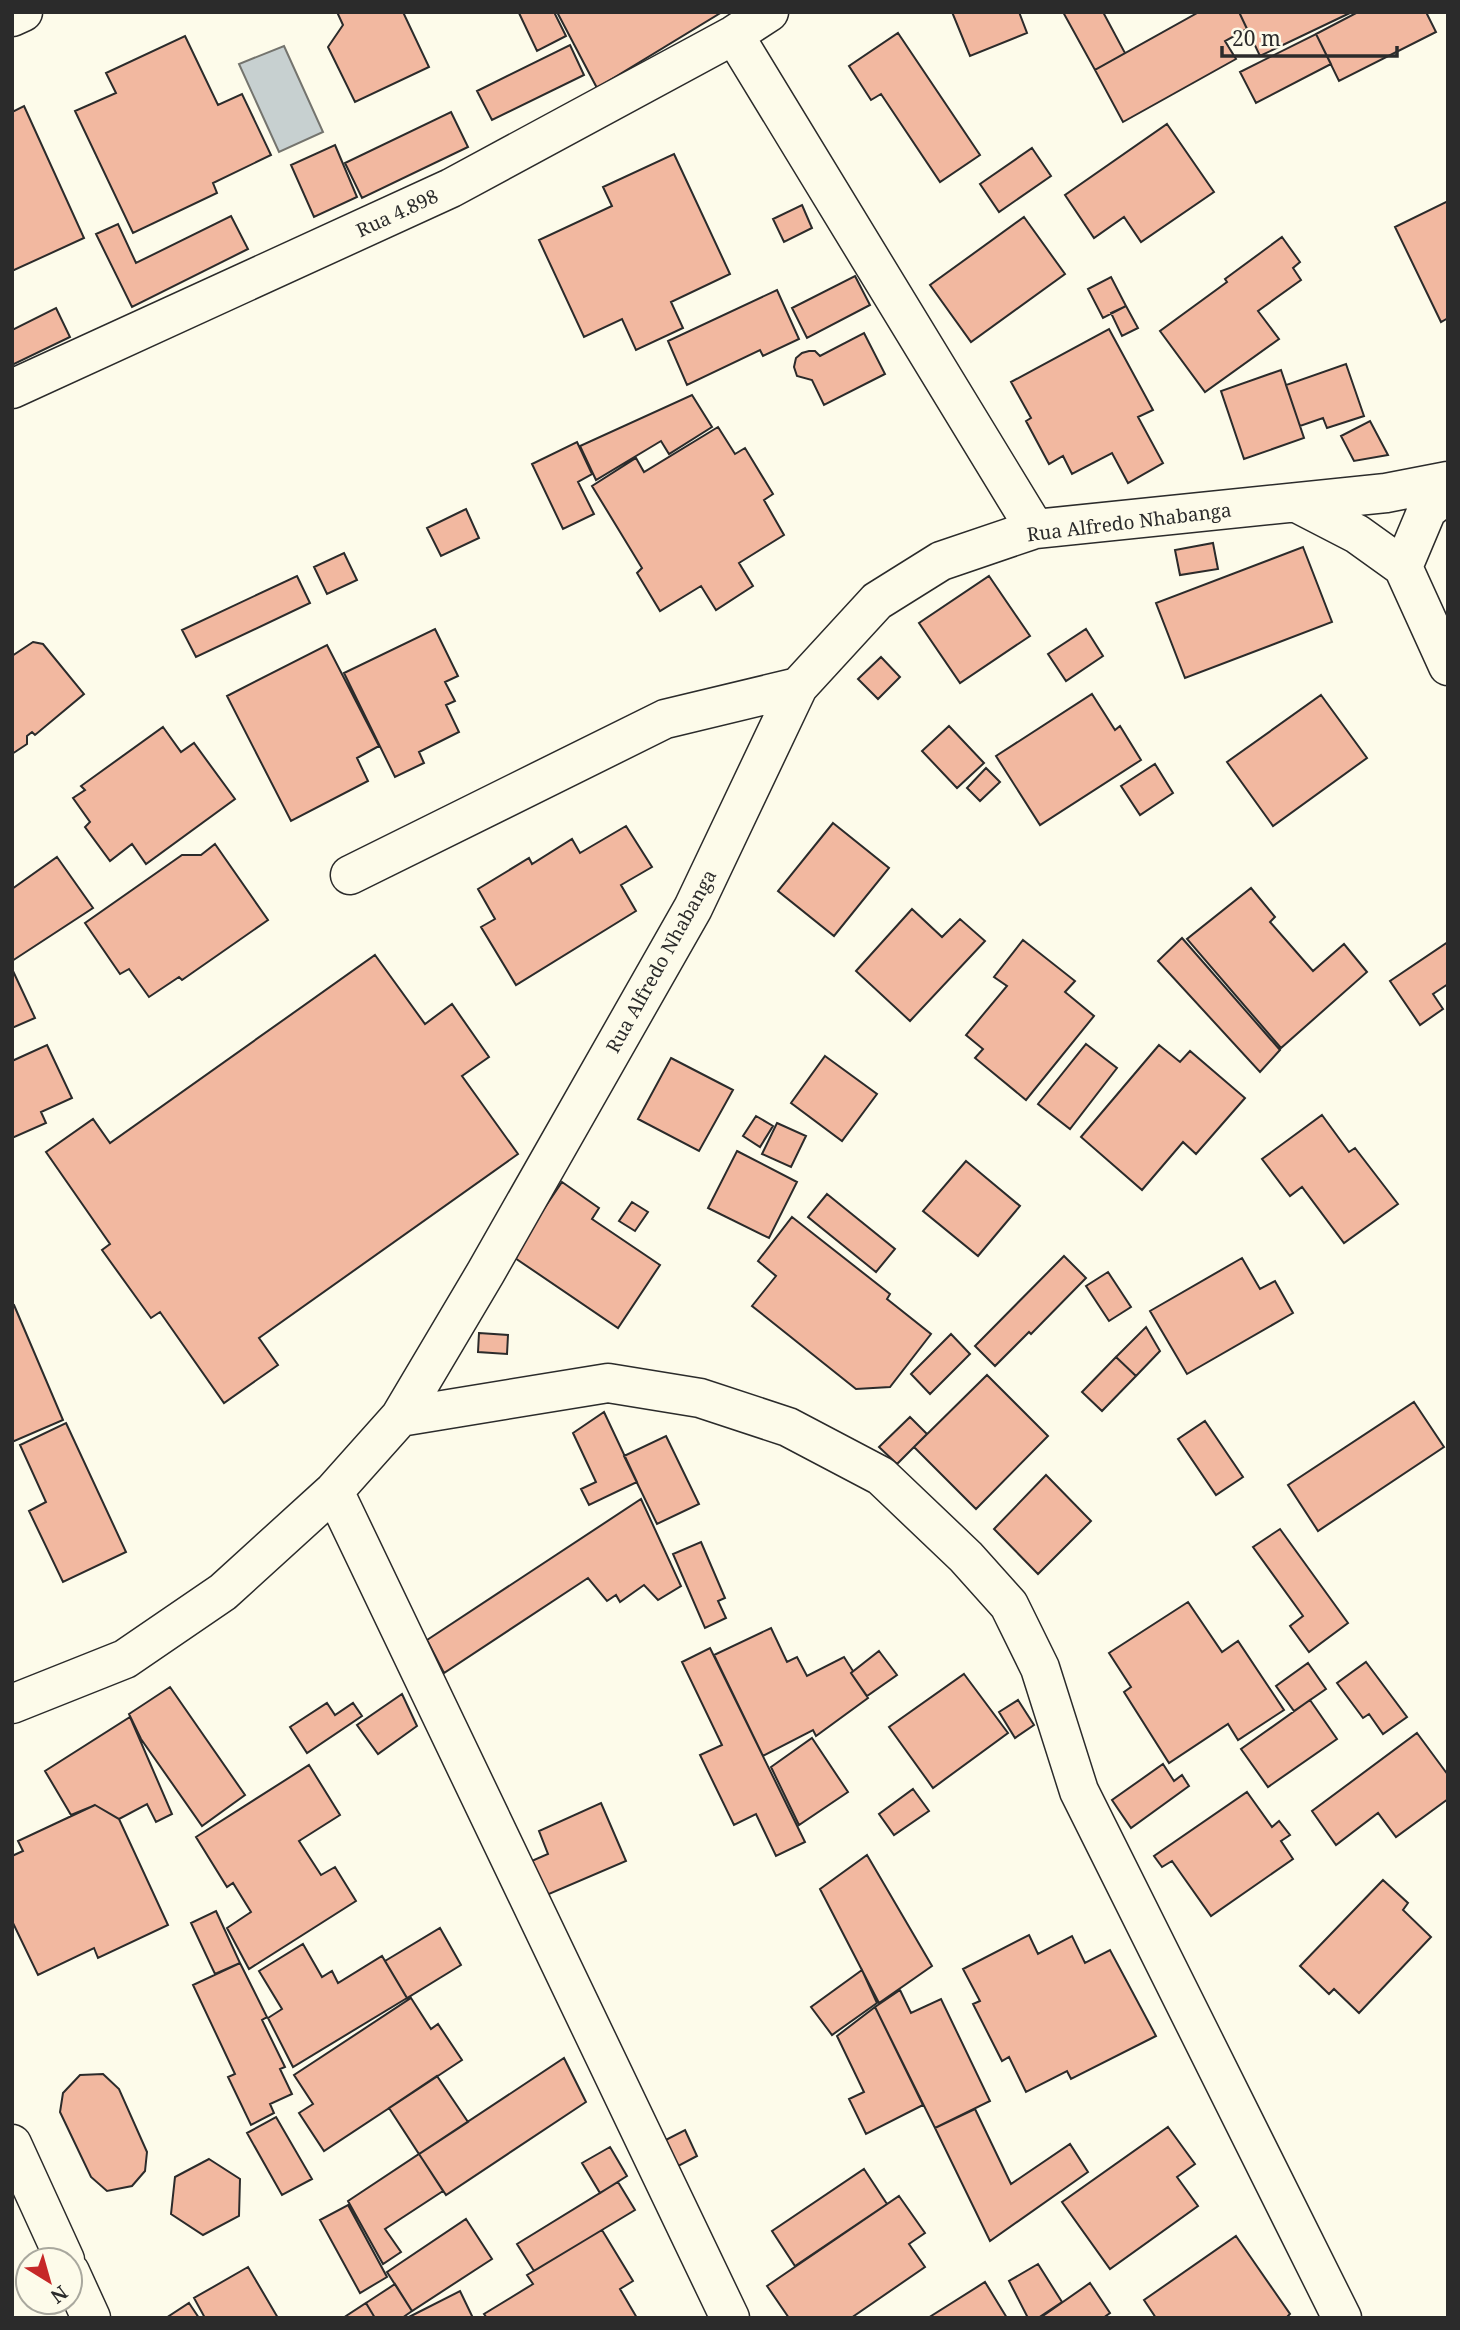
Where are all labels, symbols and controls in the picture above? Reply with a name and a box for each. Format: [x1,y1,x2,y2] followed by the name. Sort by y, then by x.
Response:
[1222,14,1397,58] scale bar
[1232,24,1281,52] text: 20 m
[352,183,442,243] street label: Rua 4.898
[1025,497,1233,547] street label: Rua Alfredo Nhabanga
[600,865,722,1057] street label: Rua Alfredo Nhabanga
[14,2246,84,2316] north arrow
[45,2280,73,2309] text: N

